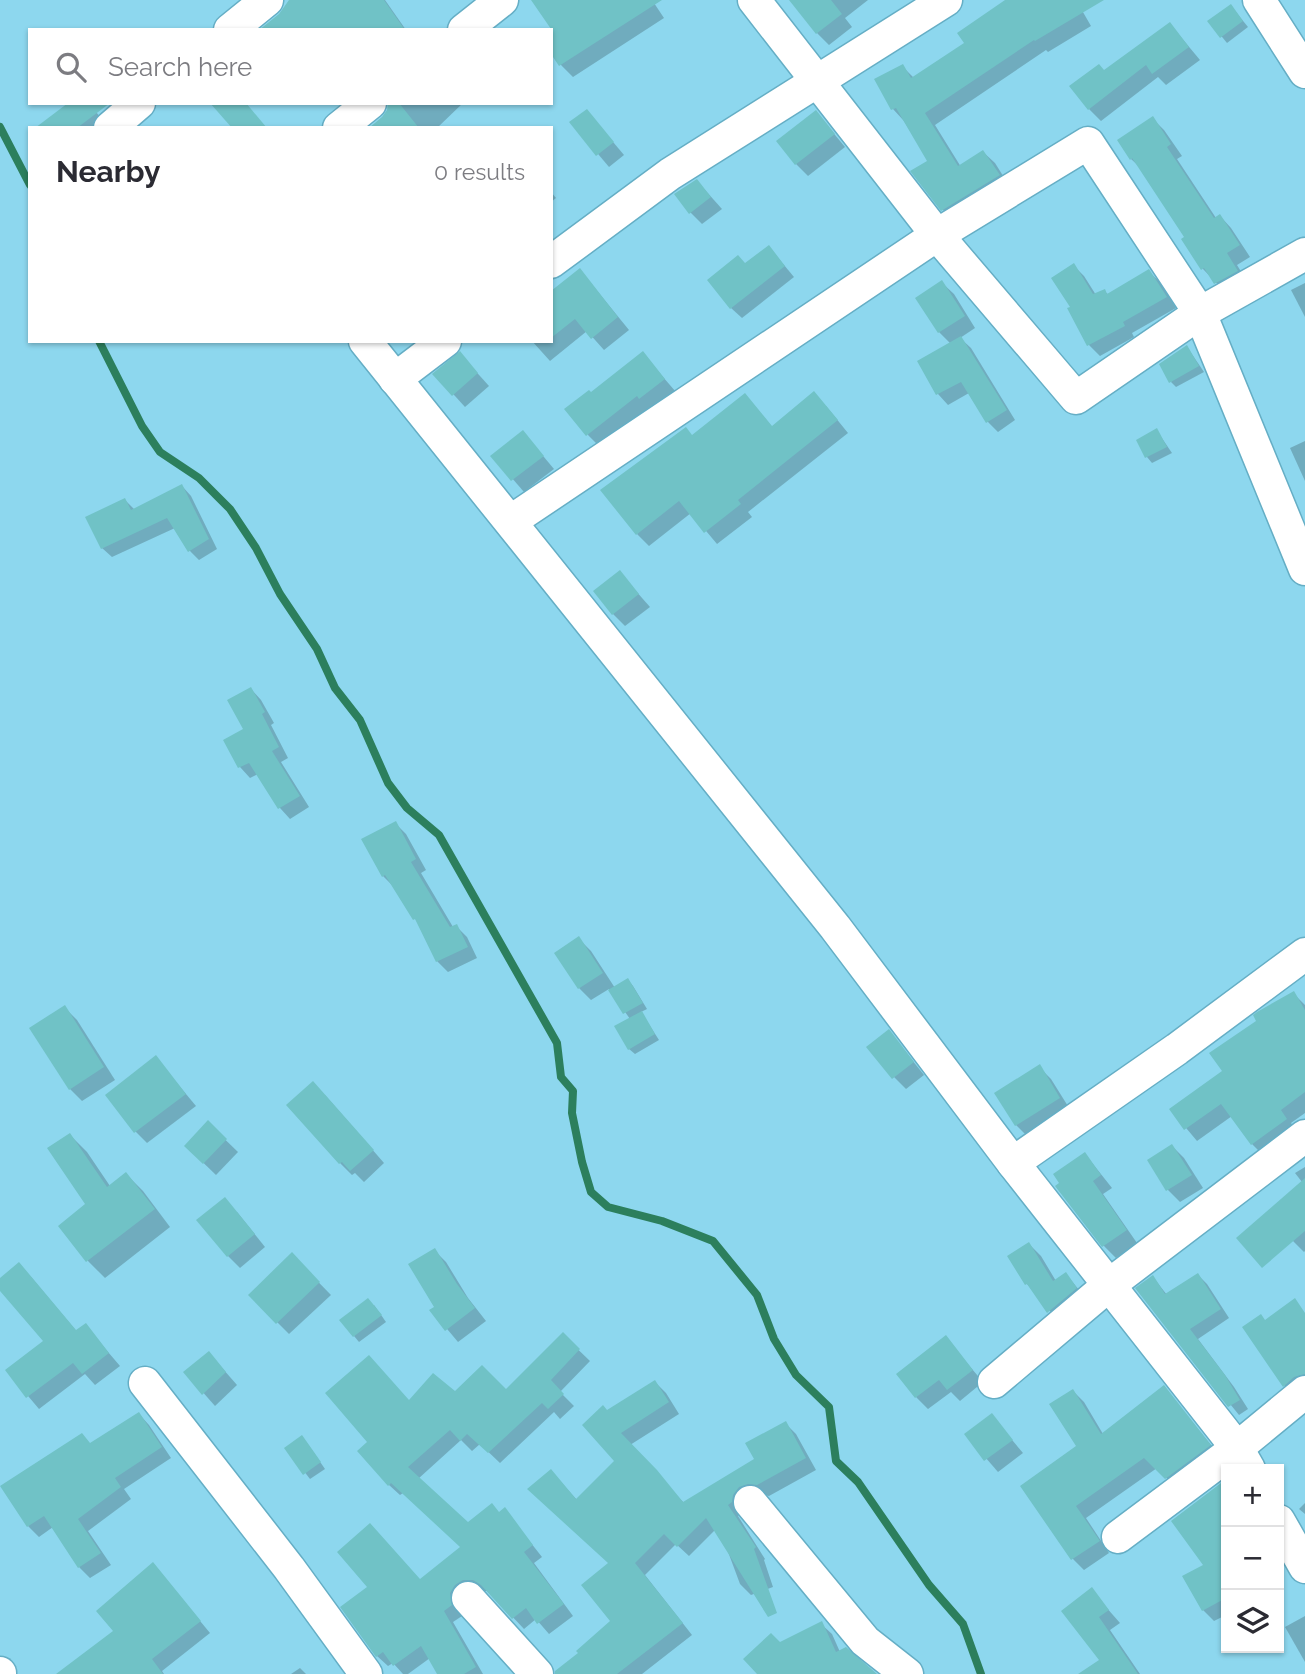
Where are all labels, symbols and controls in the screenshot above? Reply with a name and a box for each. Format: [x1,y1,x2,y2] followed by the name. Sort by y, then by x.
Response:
[28,28,553,105] search box
[52,48,90,86] icon: search
[108,52,252,82] text: Search here
[56,154,160,189] text: Nearby
[434,158,525,185] text: 0 results
[1221,1464,1284,1653] map controls
[1221,1464,1284,1527] button: +
[1221,1527,1284,1590] button: −
[1221,1590,1284,1653] button: layers

